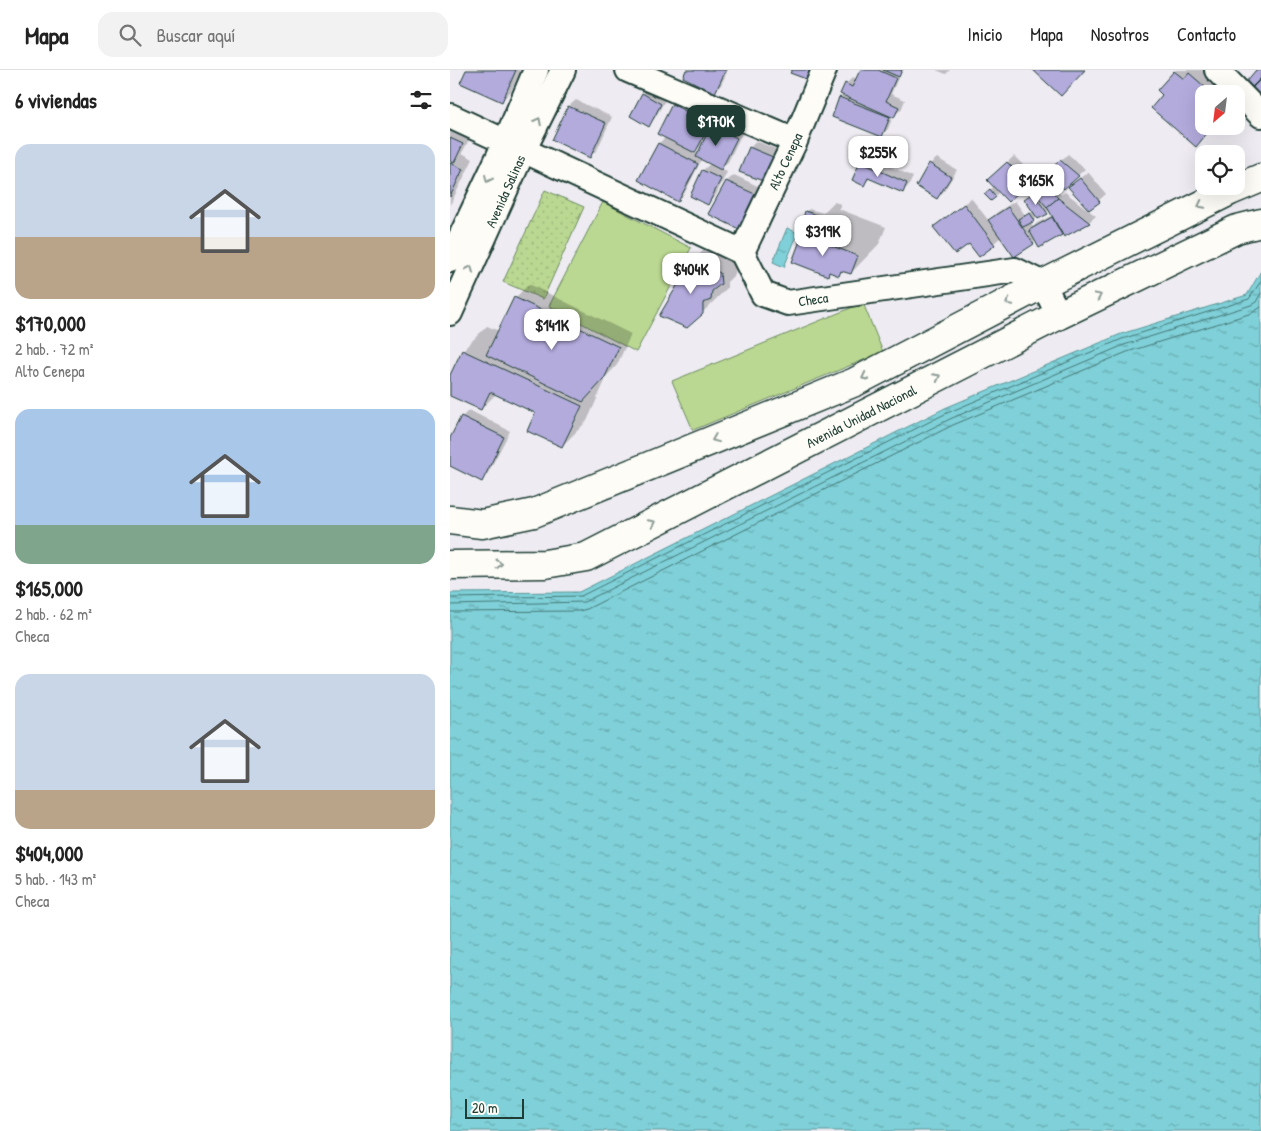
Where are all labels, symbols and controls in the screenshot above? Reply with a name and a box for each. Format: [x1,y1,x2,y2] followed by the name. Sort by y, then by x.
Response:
[98,12,448,57] search box
[25,19,68,51] text: Mapa
[116,21,144,49] icon: search
[156,22,236,48] text: Buscar aquí
[968,22,1002,47] text: Inicio
[1030,22,1063,47] text: Mapa
[1091,22,1149,47] text: Nosotros
[1177,22,1236,47] text: Contacto
[1195,85,1245,135] north arrow
[1195,85,1245,195] map controls
[15,86,97,115] text: 6 viviendas
[407,86,435,114] icon: filters
[681,104,751,147] pin: $170K
[697,110,735,132] text: $170K
[532,117,542,126] one-way arrow
[764,129,808,193] street label: Alto Cenepa
[843,136,913,178] pin: $255K
[859,141,897,163] text: $255K
[1195,145,1245,195] button: locate
[481,152,529,230] street label: Avenida Salinas
[1001,164,1071,206] pin: $165K
[1018,169,1054,191] text: $165K
[484,173,494,182] one-way arrow
[180,176,270,266] icon: home
[1197,199,1206,209] one-way arrow
[788,214,858,257] pin: $319K
[805,220,841,242] text: $319K
[656,252,726,295] pin: $404K
[673,258,709,280] text: $404K
[463,265,474,274] one-way arrow
[797,287,830,310] street label: Checa
[1093,292,1102,303] one-way arrow
[1005,296,1014,306] one-way arrow
[517,308,587,351] pin: $141K
[15,309,86,338] text: $170,000
[535,314,569,336] text: $141K
[15,338,93,360] text: 2 hab. · 72 m²
[15,360,85,382] text: Alto Cenepa
[861,371,870,381] one-way arrow
[932,373,941,383] one-way arrow
[803,380,920,452] street label: Avenida Unidad Nacional
[711,433,720,444] one-way arrow
[180,441,270,531] icon: home
[647,519,656,529] one-way arrow
[495,559,503,569] one-way arrow
[15,574,83,603] text: $165,000
[15,603,92,625] text: 2 hab. · 62 m²
[15,625,49,647] text: Checa
[180,706,270,796] icon: home
[15,839,83,868] text: $404,000
[15,868,96,890] text: 5 hab. · 143 m²
[15,890,49,912] text: Checa
[465,1096,524,1119] scale bar
[472,1098,498,1117] text: 20 m

